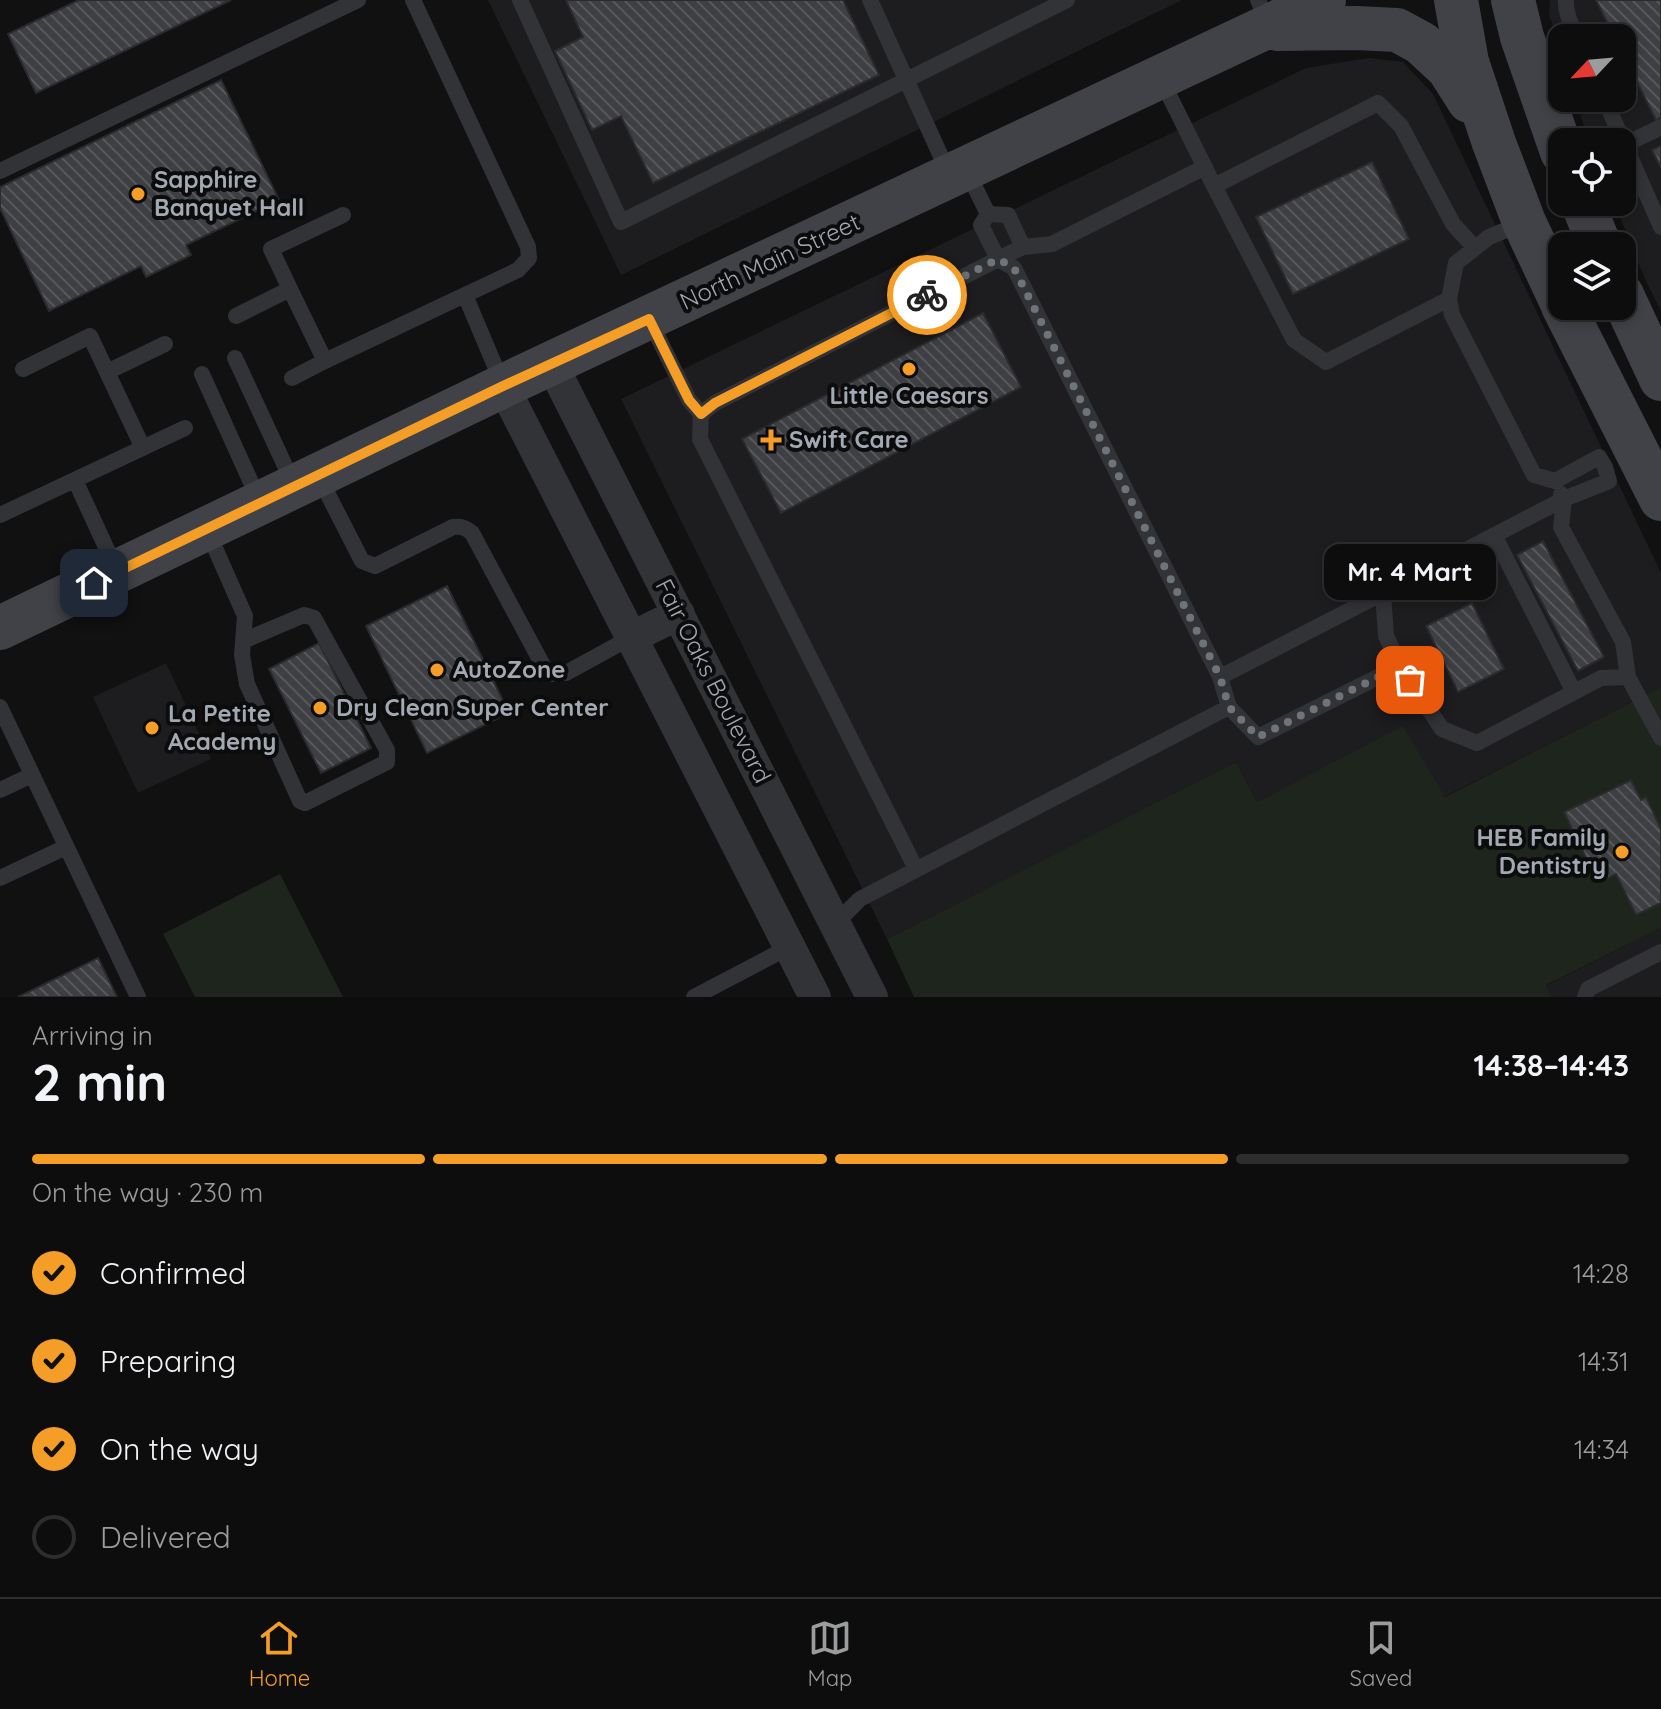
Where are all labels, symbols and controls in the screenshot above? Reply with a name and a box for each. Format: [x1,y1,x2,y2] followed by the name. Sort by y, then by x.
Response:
[1548,24,1636,112] north arrow
[1548,24,1636,320] map controls
[1548,128,1636,216] button: locate
[154,164,304,222] place label: Sapphire Banquet Hall
[129,185,147,203] marker: Sapphire Banquet Hall
[675,206,864,316] street label: North Main Street
[1548,232,1636,320] button: layers
[887,255,967,335] courier
[905,273,949,317] icon: bike
[900,360,918,378] marker: Little Caesars
[830,380,989,410] place label: Little Caesars
[789,424,909,454] place label: Swift Care
[760,429,782,451] marker: Swift Care
[1324,544,1496,600] callout: Mr. 4 Mart
[60,549,128,617] pin
[1347,555,1473,588] text: Mr. 4 Mart
[72,561,116,605] icon: home
[649,574,778,788] street label: Fair Oaks Boulevard
[1376,646,1444,714] pin
[453,654,566,684] place label: AutoZone
[1388,658,1432,702] icon: bag
[428,661,446,679] marker: AutoZone
[336,692,609,722] place label: Dry Clean Super Center
[168,698,276,756] place label: La Petite Academy
[311,699,329,717] marker: Dry Clean Super Center
[143,719,161,737] marker: La Petite Academy
[1476,822,1606,880] place label: HEB Family Dentistry
[1613,843,1631,861] marker: HEB Family Dentistry
[32,1019,153,1052] text: Arriving in
[1473,1046,1629,1084] text: 14:38–14:43
[32,1049,167,1114] text: 2 min
[32,1176,263,1209] text: On the way · 230 m
[32,1251,76,1295] icon: check
[100,1254,246,1292] text: Confirmed
[1573,1257,1629,1290] text: 14:28
[32,1339,76,1383] icon: check
[100,1342,236,1380] text: Preparing
[1578,1345,1629,1378] text: 14:31
[32,1427,76,1471] icon: check
[100,1430,259,1468] text: On the way
[1574,1433,1629,1466] text: 14:34
[100,1518,231,1556] text: Delivered
[249,1616,310,1692] tab: Home
[808,1616,852,1692] tab: Map
[1350,1616,1412,1692] tab: Saved

